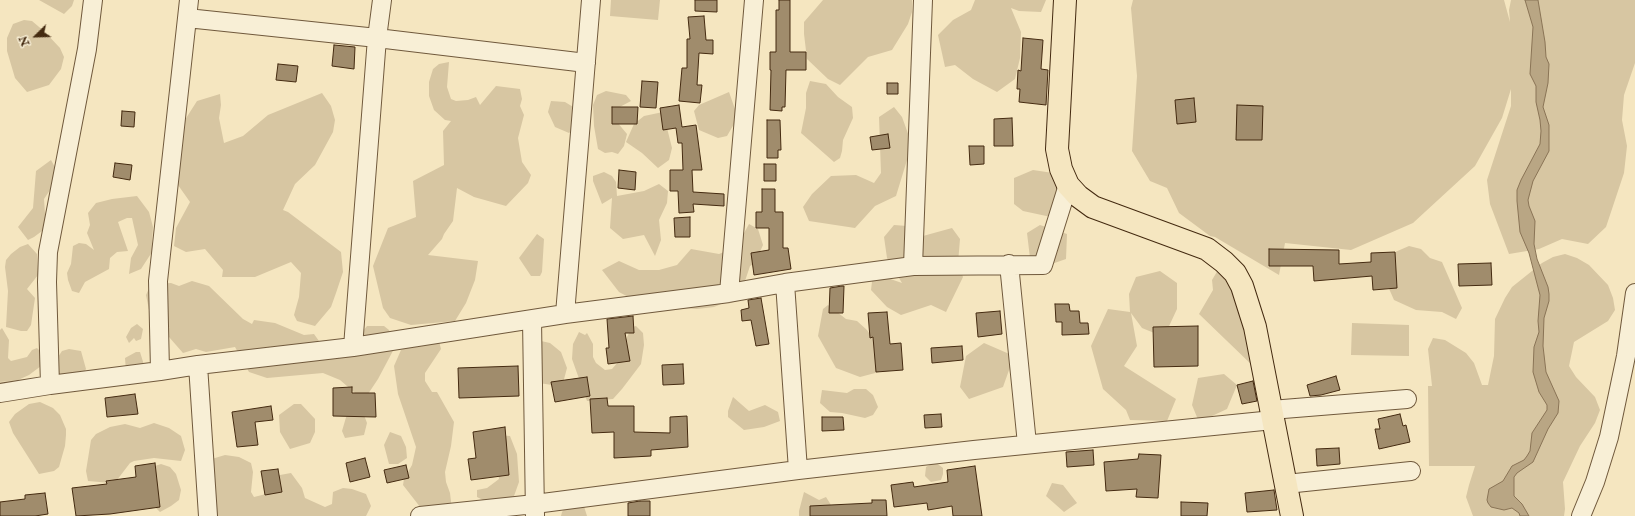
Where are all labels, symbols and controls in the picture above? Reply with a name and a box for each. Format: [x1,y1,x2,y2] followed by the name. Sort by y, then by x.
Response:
[16,16,56,56] north arrow
[17,34,32,48] text: N

